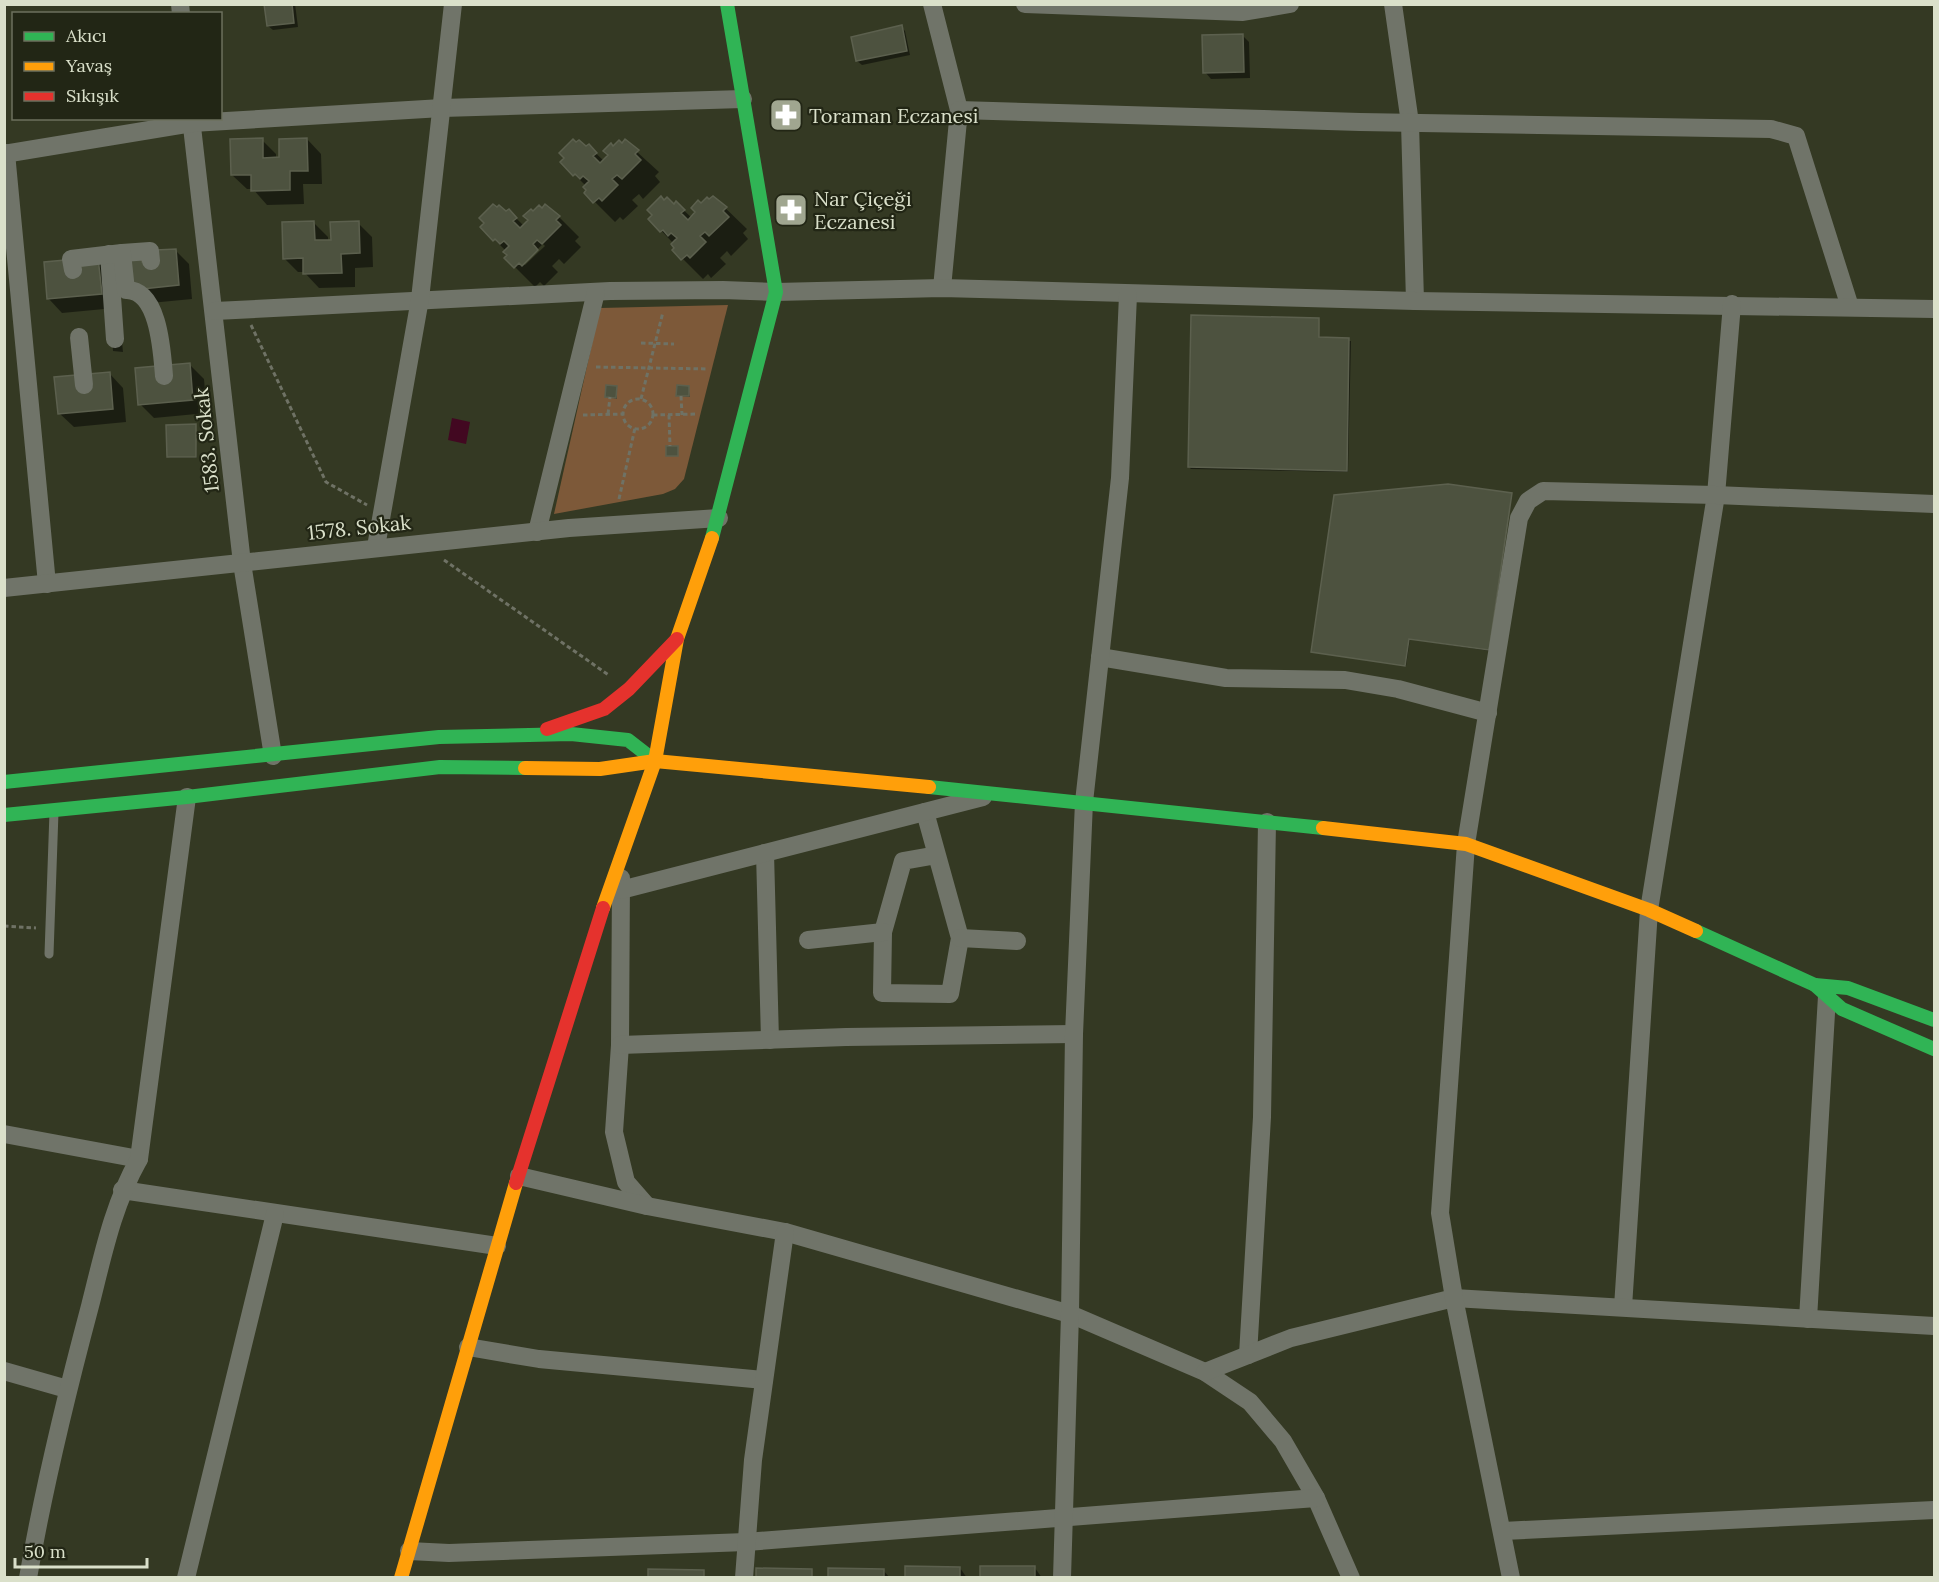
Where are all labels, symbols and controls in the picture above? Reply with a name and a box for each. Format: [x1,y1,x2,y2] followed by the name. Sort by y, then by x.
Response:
[12,12,222,120] legend
[65,24,107,47] text: Akıcı
[65,54,112,77] text: Yavaş
[66,84,119,107] text: Sıkışık
[768,97,804,133] pharmacy icon: Toraman Eczanesi
[809,103,978,128] place label: Toraman Eczanesi
[814,186,912,234] place label: Nar Çiçeği Eczanesi
[773,192,809,228] pharmacy icon: Nar Çiçeği Eczanesi
[188,386,224,494] street label: 1583. Sokak
[306,509,412,545] street label: 1578. Sokak
[15,1531,147,1569] scale bar
[24,1540,66,1563] text: 50 m

